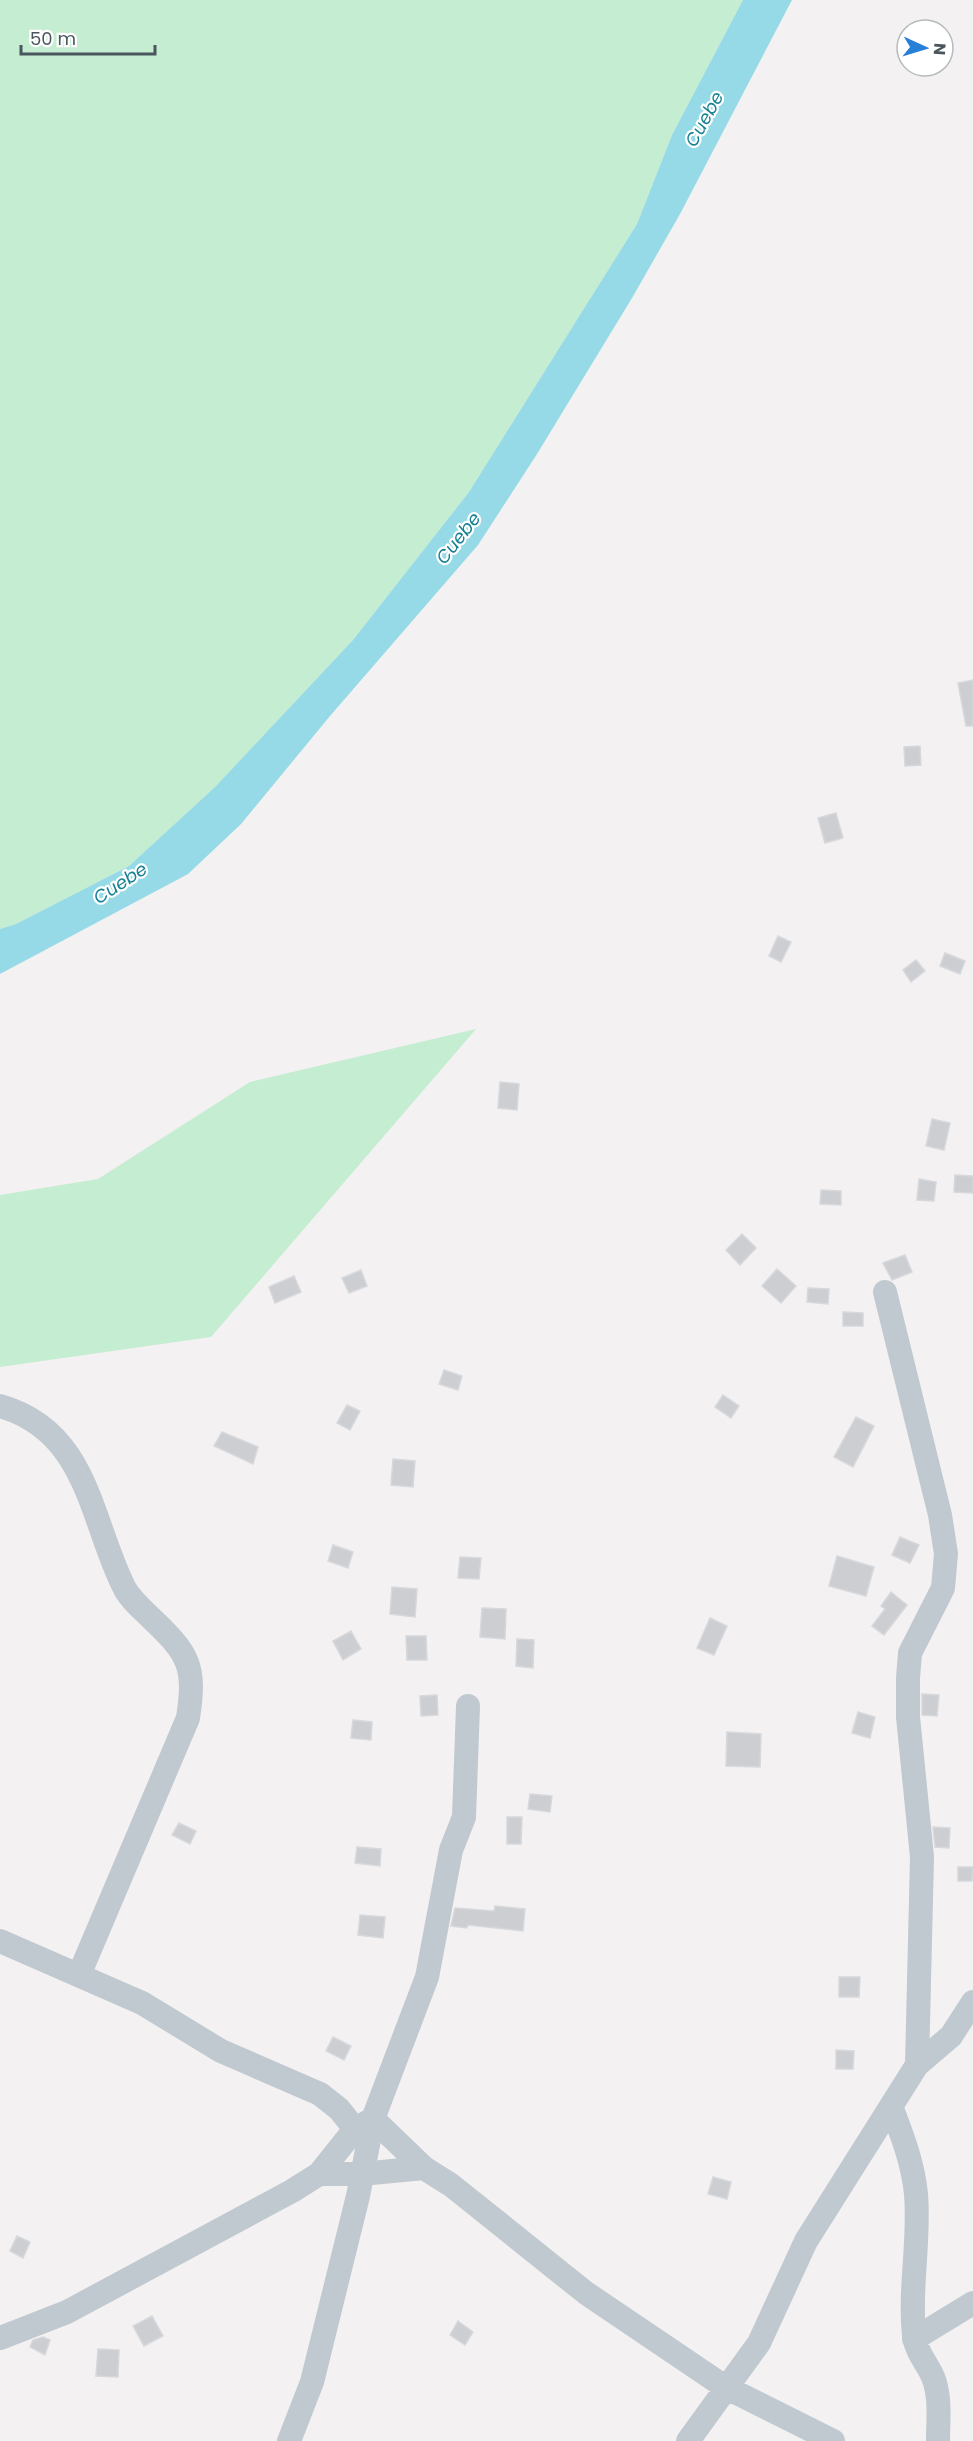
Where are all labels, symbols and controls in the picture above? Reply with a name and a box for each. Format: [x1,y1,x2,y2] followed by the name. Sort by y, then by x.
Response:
[21,18,154,56] scale bar
[895,18,955,78] north arrow
[30,26,76,51] text: 50 m
[928,42,951,56] text: N
[679,87,729,151] water label: Cuebe
[430,507,486,569] water label: Cuebe
[88,856,152,910] water label: Cuebe

